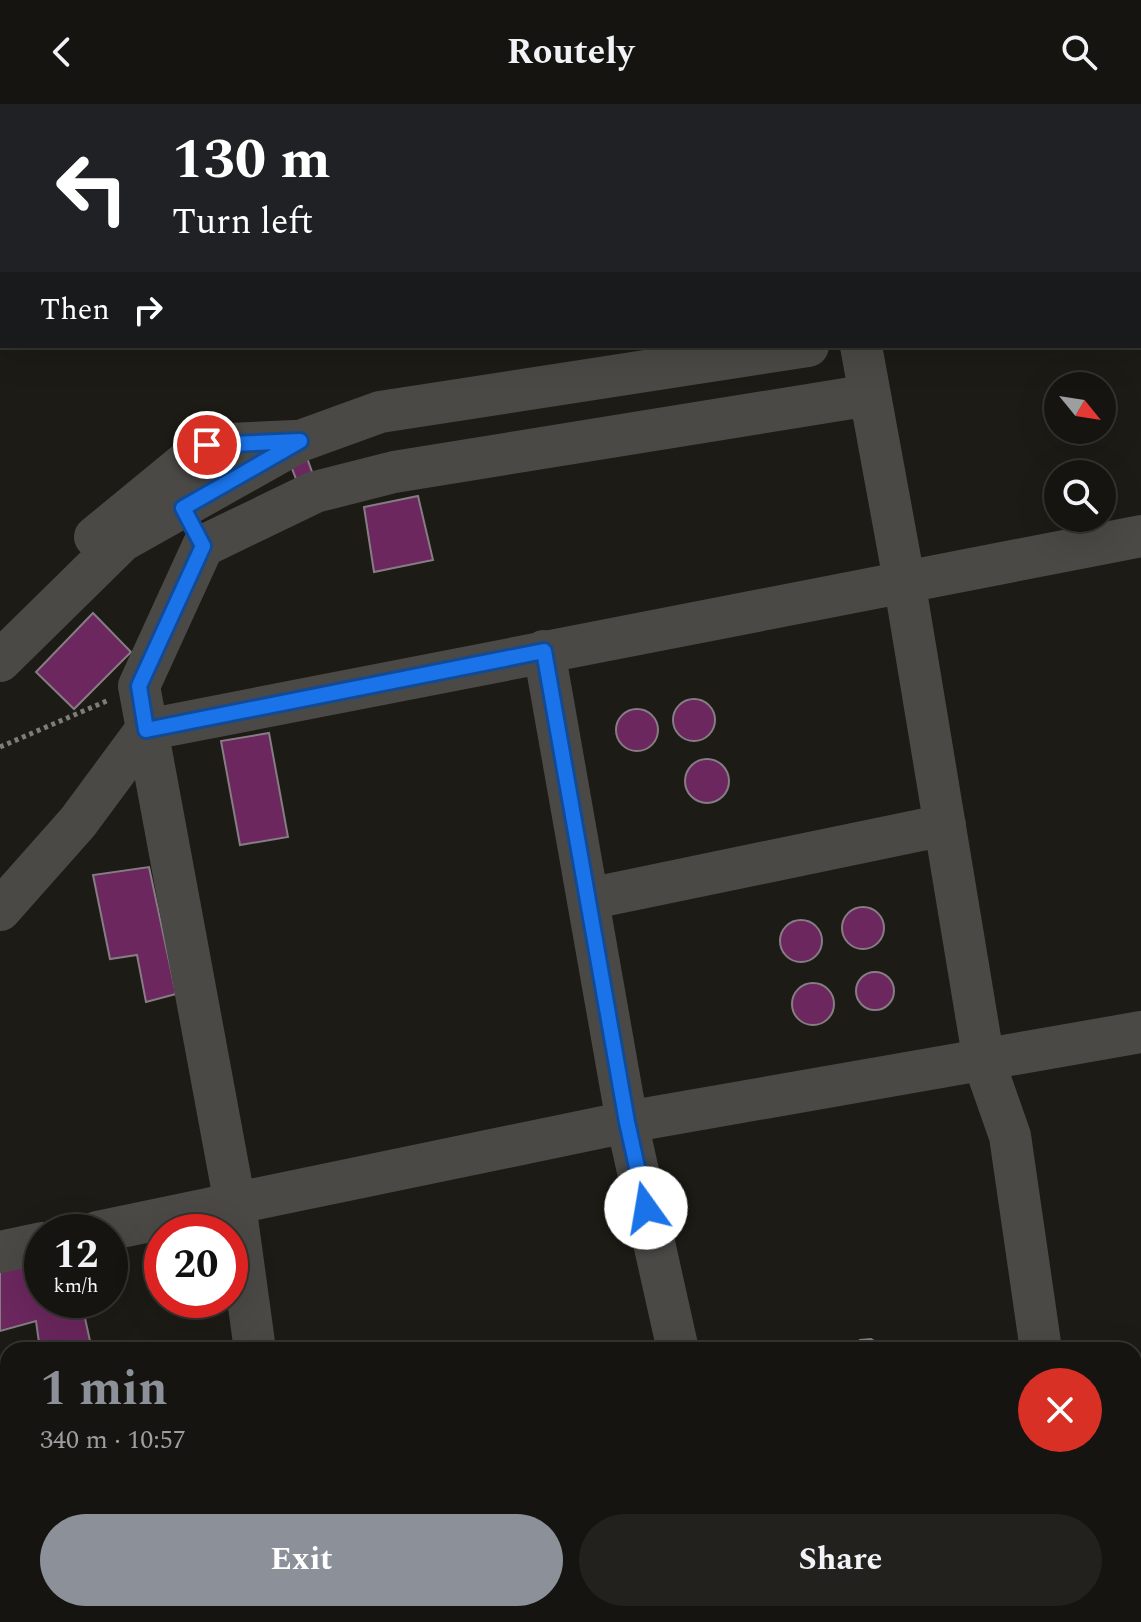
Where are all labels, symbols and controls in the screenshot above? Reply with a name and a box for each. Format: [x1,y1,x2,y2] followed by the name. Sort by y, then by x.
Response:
[507,25,634,80] text: Routely
[40,30,84,74] icon: back
[1057,30,1101,74] icon: search
[172,118,331,203] text: 130 m
[40,136,144,240] icon: left
[172,195,313,250] text: Turn left
[40,287,110,333] text: Then
[126,288,170,332] icon: right
[1044,372,1116,444] north arrow
[1044,372,1116,532] map controls
[173,411,241,479] pin
[185,423,229,467] icon: arrive
[1044,460,1116,532] button: search
[604,1166,688,1250] position arrow
[144,1214,248,1318] speed limit sign: 20
[54,1225,98,1286] text: 12
[54,1271,99,1301] text: km/h
[40,1353,168,1426] text: 1 min
[1018,1368,1102,1452] button: close
[40,1420,186,1460] text: 340 m · 10:57
[40,1514,563,1606] button: Exit
[579,1514,1102,1606] button: Share

